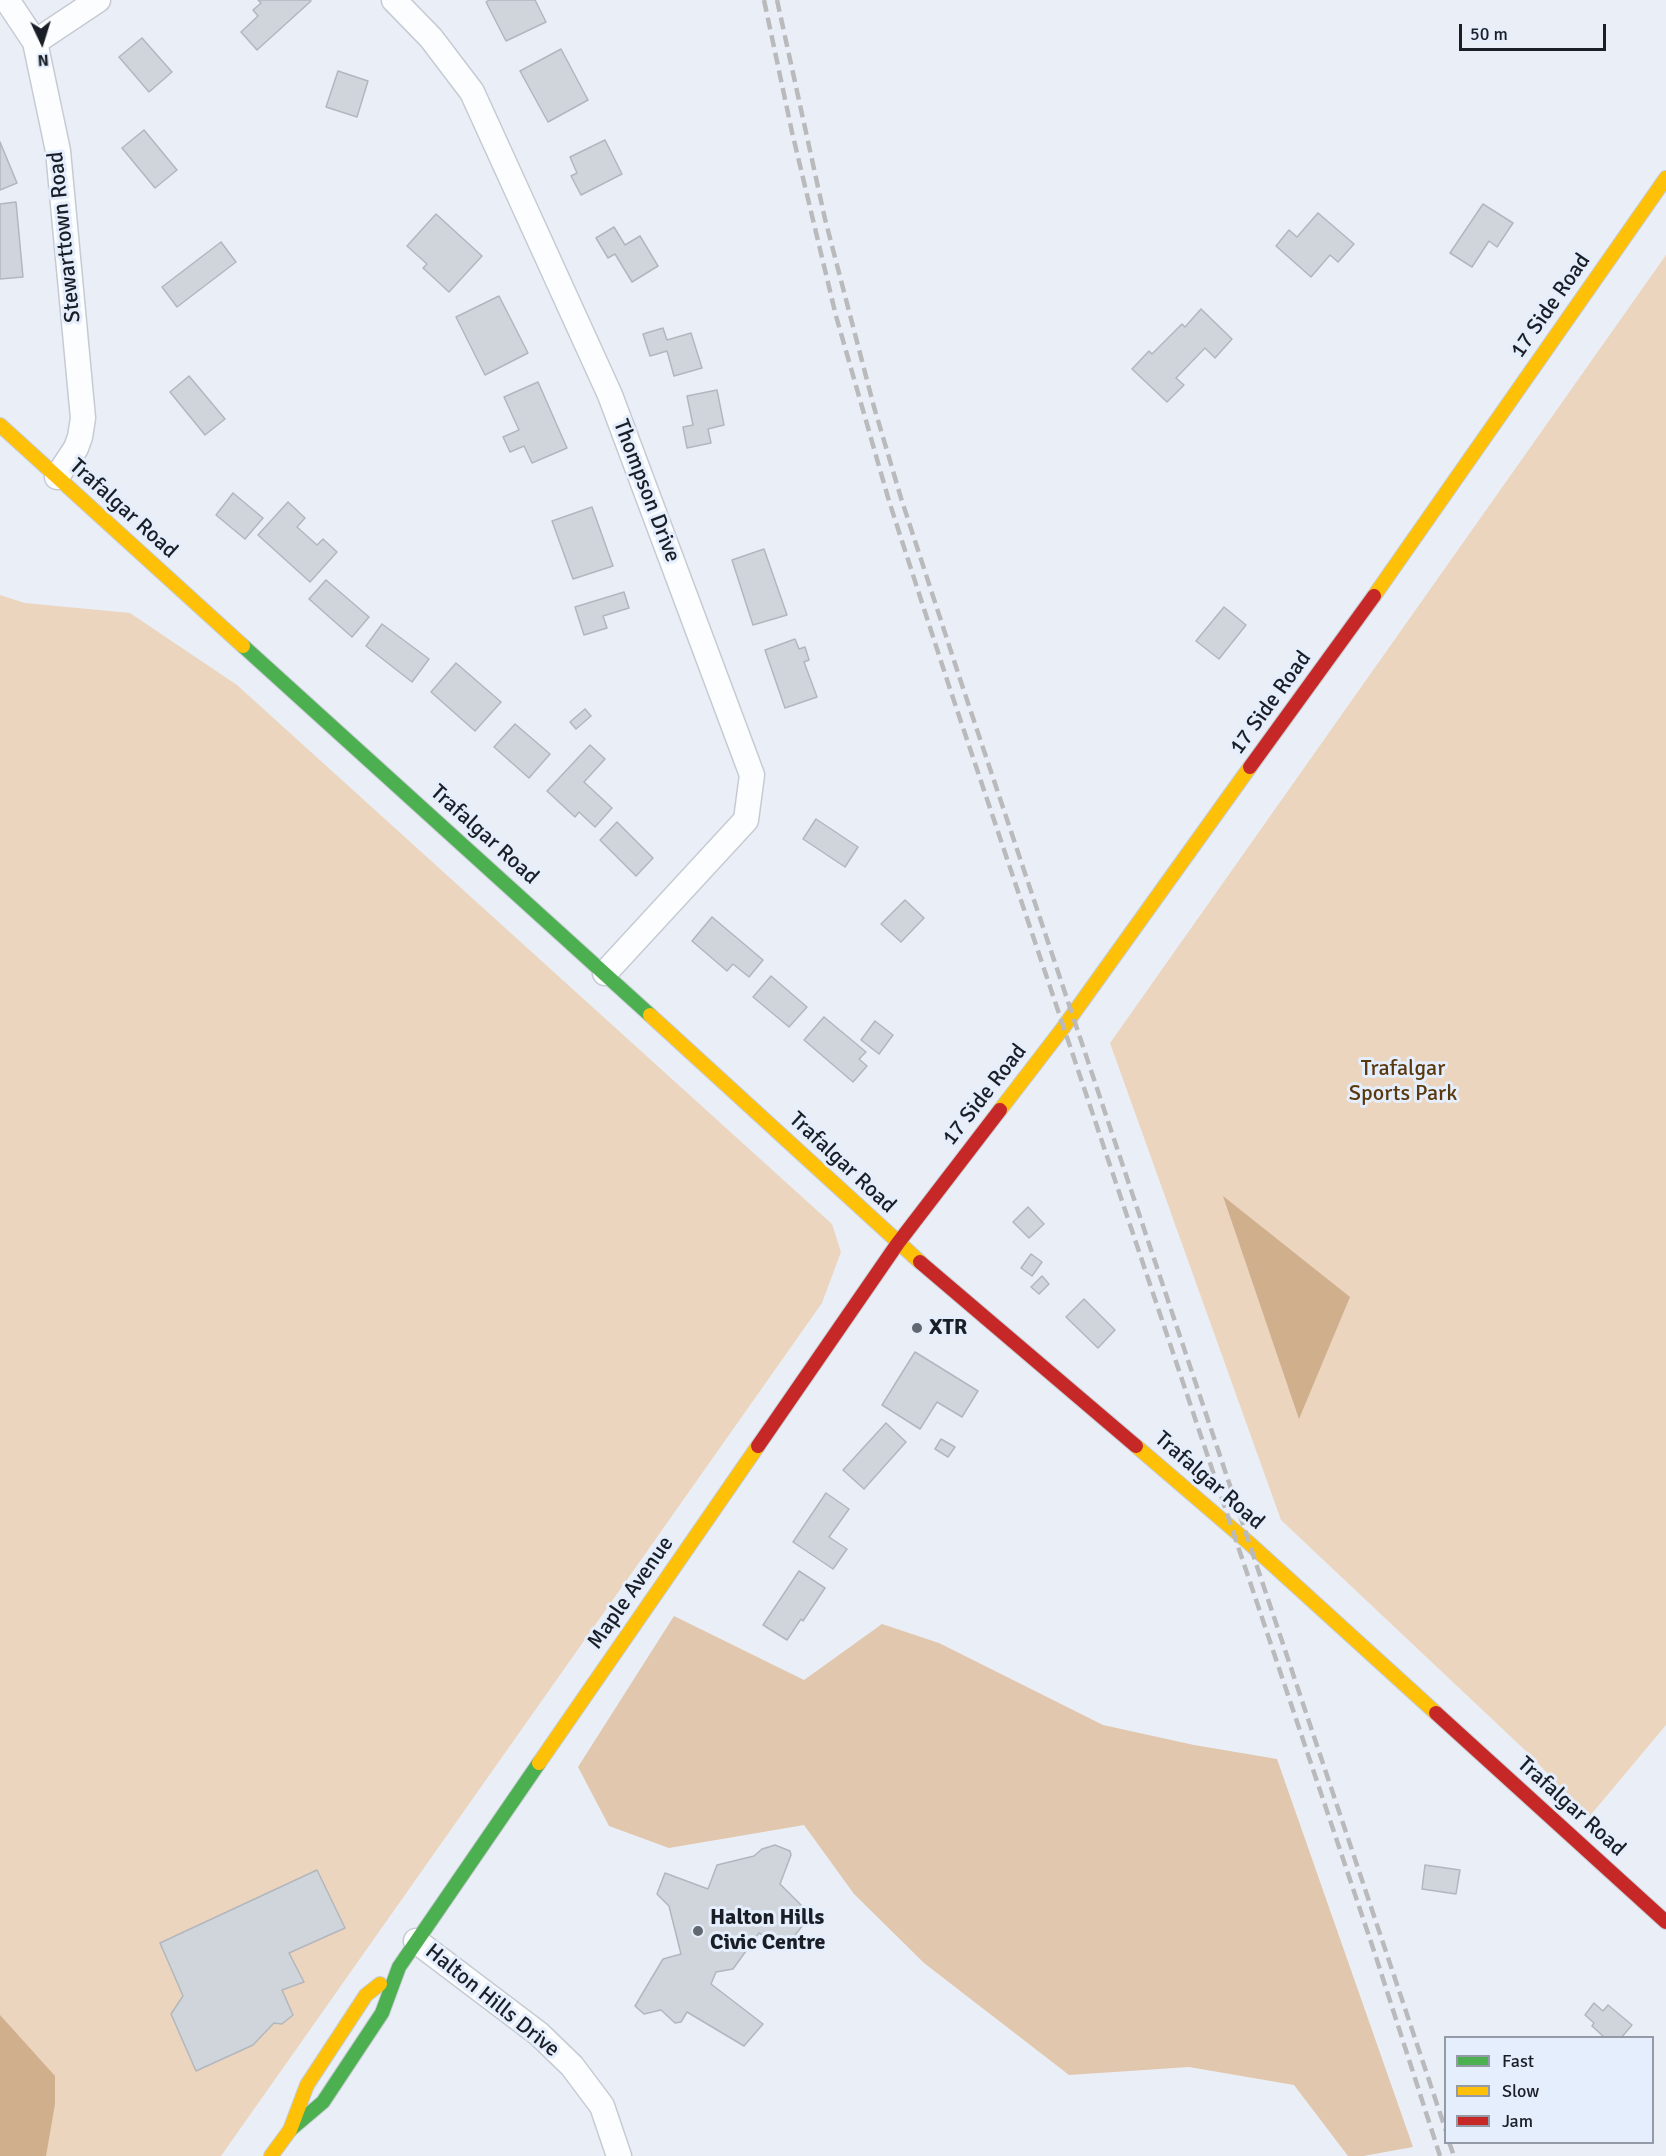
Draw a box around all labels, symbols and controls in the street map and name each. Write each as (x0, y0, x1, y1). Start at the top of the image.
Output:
north arrow (12, 12, 72, 72)
scale bar (1462, 12, 1609, 50)
text: 50 m (1470, 23, 1508, 45)
text: N (37, 50, 50, 70)
street label: Stewarttown Road (43, 150, 87, 324)
street label: 17 Side Road (1505, 249, 1597, 363)
street label: Thompson Drive (607, 416, 685, 566)
street label: Trafalgar Road (63, 454, 183, 564)
street label: 17 Side Road (1225, 646, 1317, 760)
street label: Trafalgar Road (424, 780, 544, 890)
street label: 17 Side Road (937, 1039, 1033, 1151)
park label: Trafalgar Sports Park (1349, 1056, 1457, 1108)
street label: Trafalgar Road (783, 1107, 901, 1219)
place label: XTR (929, 1315, 967, 1341)
marker: XTR (910, 1321, 924, 1335)
street label: Trafalgar Road (1149, 1426, 1269, 1536)
street label: Maple Avenue (582, 1532, 680, 1654)
street label: Trafalgar Road (1511, 1752, 1631, 1862)
place label: Halton Hills Civic Centre (710, 1905, 826, 1957)
marker: Halton Hills Civic Centre (691, 1924, 705, 1938)
street label: Halton Hills Drive (420, 1939, 564, 2063)
legend (1444, 2036, 1654, 2144)
text: Fast (1502, 2050, 1534, 2072)
text: Slow (1502, 2080, 1539, 2102)
text: Jam (1502, 2110, 1533, 2132)

